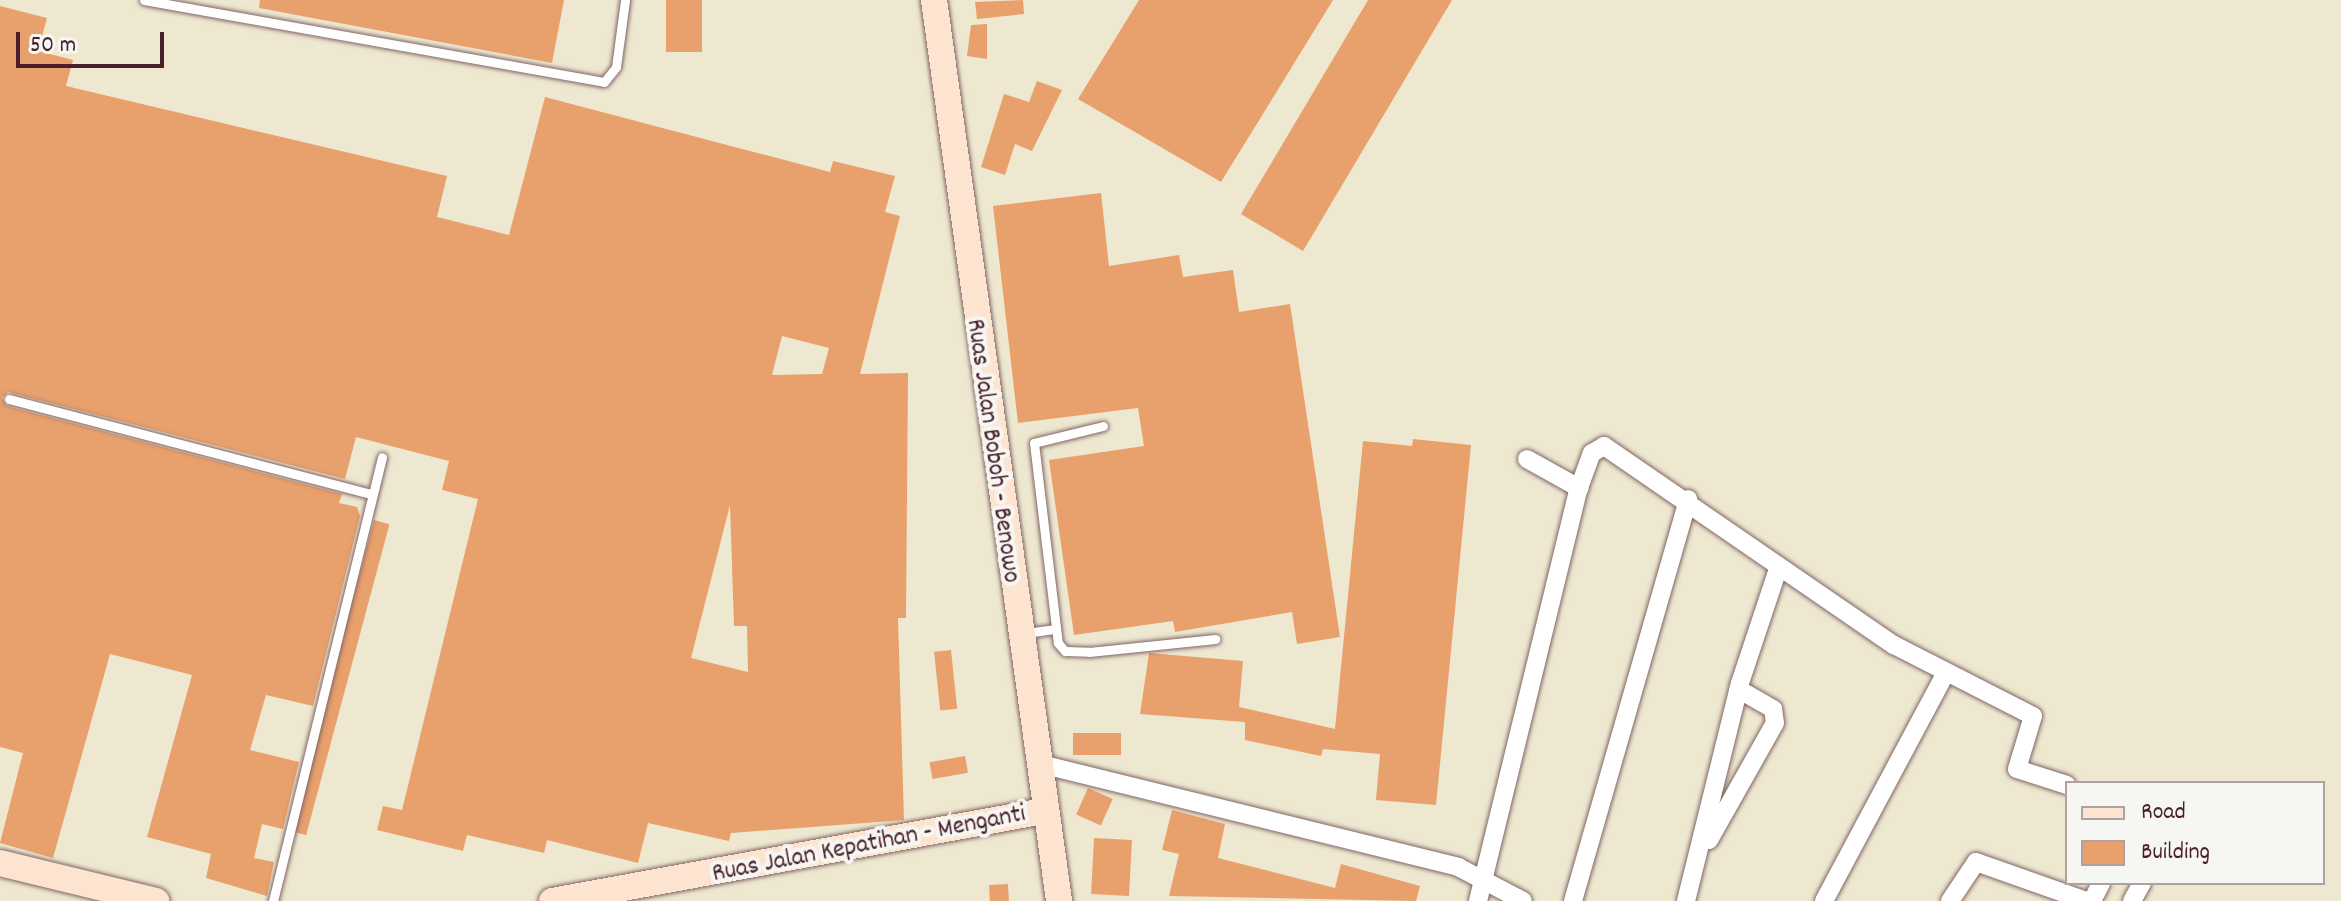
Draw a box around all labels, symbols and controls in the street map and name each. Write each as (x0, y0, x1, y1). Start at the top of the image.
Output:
scale bar (20, 16, 168, 66)
text: 50 m (30, 29, 76, 63)
street label: Ruas Jalan Boboh - Benowo (958, 317, 1026, 585)
legend (2065, 781, 2325, 885)
text: Road (2141, 796, 2186, 830)
street label: Ruas Jalan Kepatihan - Menganti (710, 799, 1028, 891)
text: Building (2141, 836, 2210, 870)

